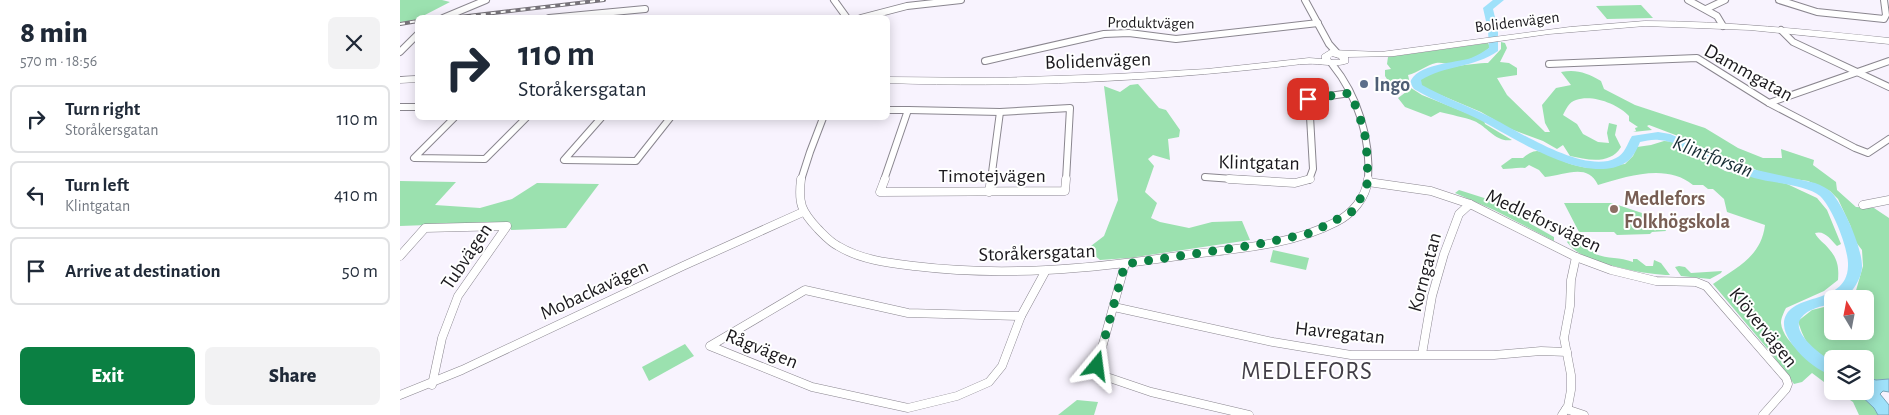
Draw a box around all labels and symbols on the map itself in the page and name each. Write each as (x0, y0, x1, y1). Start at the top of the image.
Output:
street label: Bolidenvägen (1474, 9, 1560, 35)
street label: Produktvägen (1107, 14, 1195, 32)
street label: Dammgatan (1701, 40, 1796, 105)
street label: Bolidenvägen (1045, 49, 1152, 73)
place label: Ingo (1374, 75, 1410, 95)
pin (1287, 78, 1329, 120)
marker: Ingo (1358, 78, 1370, 90)
water label: Klintforsån (1670, 132, 1756, 181)
street label: Klintgatan (1218, 152, 1300, 174)
street label: Timotejvägen (938, 166, 1046, 186)
street label: Medleforsvägen (1483, 185, 1604, 256)
place label: Medlefors Folkhögskola (1624, 189, 1731, 232)
marker: Medlefors Folkhögskola (1608, 203, 1620, 215)
street label: Tubvägen (438, 220, 496, 293)
street label: Korngatan (1405, 230, 1445, 314)
street label: Storåkersgatan (978, 241, 1096, 265)
street label: Mobackavägen (537, 256, 652, 324)
street label: Klövervägen (1725, 284, 1801, 371)
north arrow (1824, 290, 1874, 340)
street label: Havregatan (1294, 318, 1386, 348)
street label: Rågvägen (722, 325, 801, 372)
position arrow (1070, 339, 1122, 391)
district label: MEDLEFORS (1241, 359, 1373, 384)

